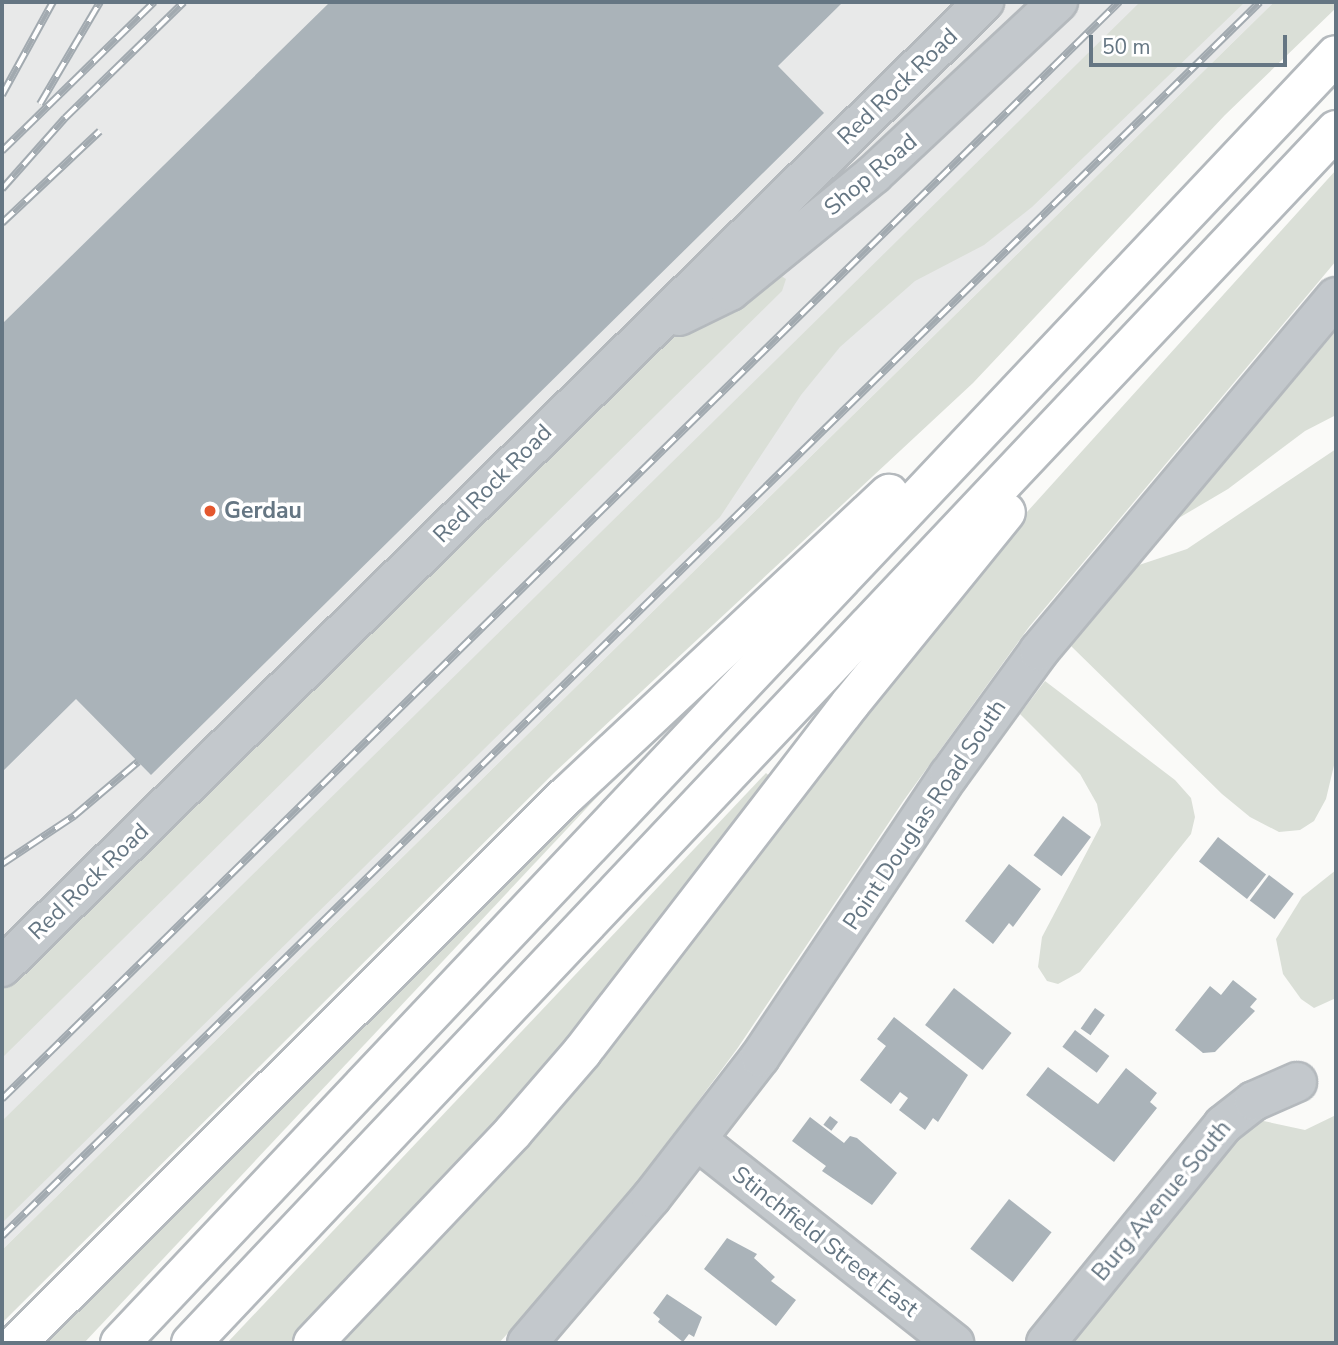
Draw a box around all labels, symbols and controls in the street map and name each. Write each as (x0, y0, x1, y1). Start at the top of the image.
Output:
scale bar (1093, 21, 1291, 65)
street label: Red Rock Road (832, 23, 964, 151)
text: 50 m (1102, 33, 1151, 61)
street label: Shop Road (819, 128, 923, 222)
street label: Red Rock Road (428, 419, 558, 549)
place label: Gerdau (224, 497, 302, 525)
marker: Gerdau (202, 503, 218, 519)
street label: Point Douglas Road South (838, 695, 1012, 935)
street label: Red Rock Road (23, 818, 155, 946)
street label: Burg Avenue South (1087, 1115, 1237, 1287)
street label: Stinchfield Street East (726, 1161, 924, 1323)

